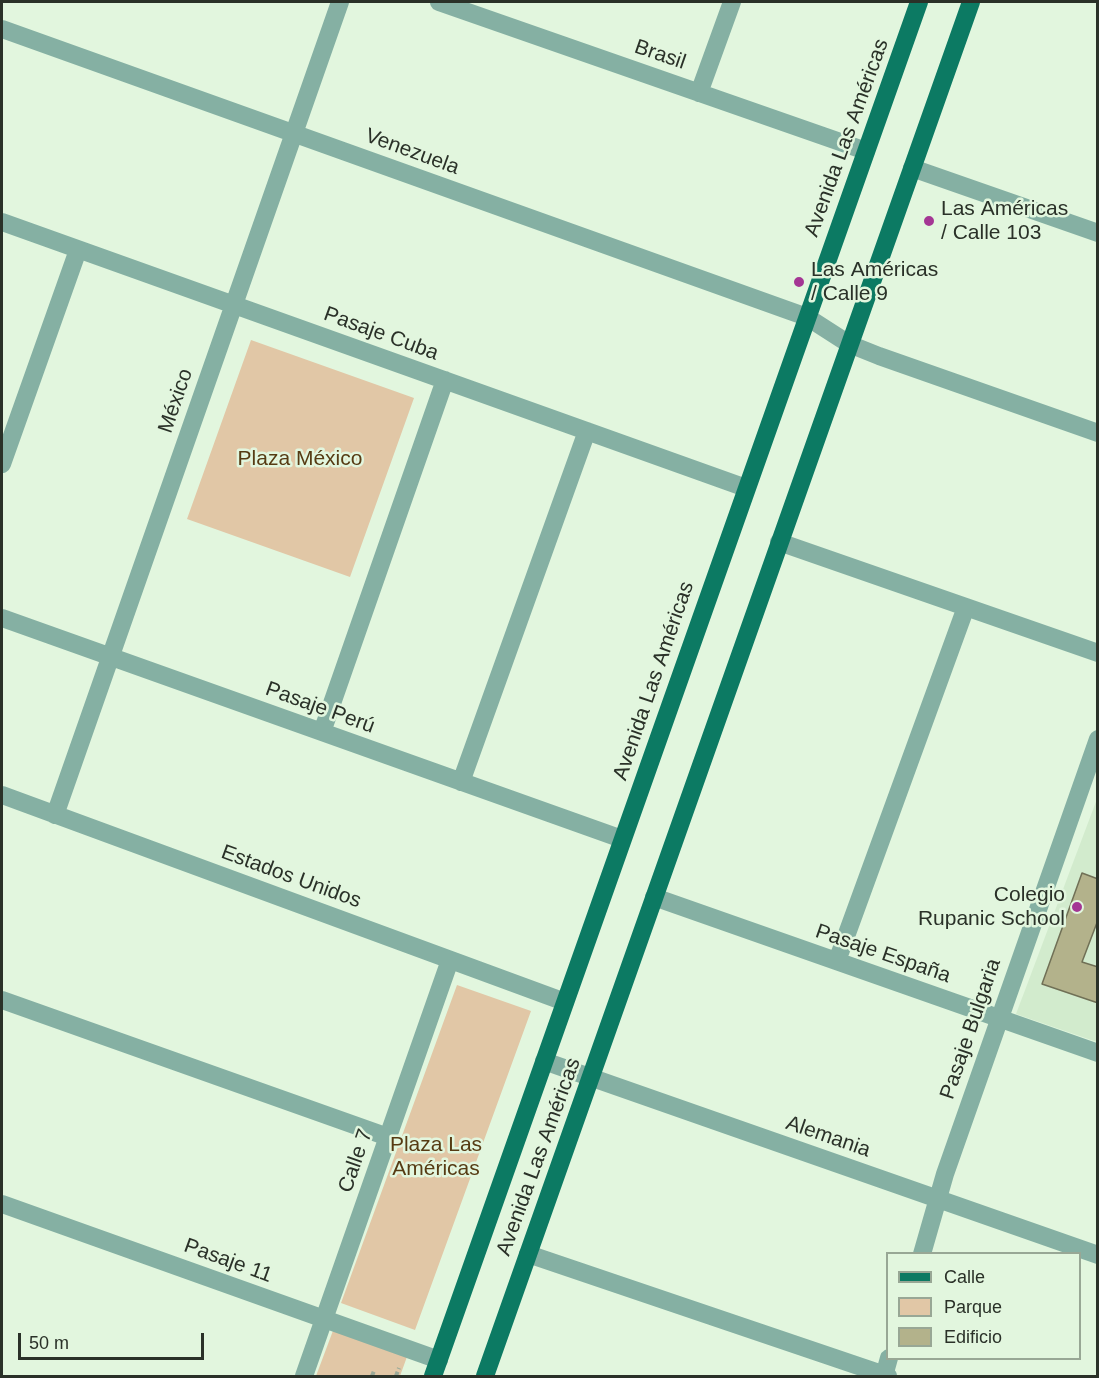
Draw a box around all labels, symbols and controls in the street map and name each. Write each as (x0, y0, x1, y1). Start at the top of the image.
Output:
street label: Brasil (631, 35, 689, 75)
street label: Avenida Las Américas (799, 36, 895, 240)
street label: Venezuela (362, 123, 462, 181)
place label: Las Américas / Calle 103 (941, 196, 1068, 246)
marker: Las Américas / Calle 103 (922, 214, 936, 228)
place label: Las Américas / Calle 9 (811, 257, 938, 307)
marker: Las Américas / Calle 9 (792, 275, 806, 289)
street label: Pasaje Cuba (320, 302, 442, 366)
street label: México (153, 365, 199, 437)
park label: Plaza México (238, 446, 362, 472)
street label: Avenida Las Américas (608, 578, 700, 784)
street label: Pasaje Perú (262, 677, 378, 739)
street label: Estados Unidos (218, 840, 364, 914)
place label: Colegio Rupanic School (918, 882, 1065, 932)
marker: Colegio Rupanic School (1070, 900, 1084, 914)
street label: Pasaje España (812, 919, 954, 989)
street label: Pasaje Bulgaria (935, 955, 1007, 1103)
street label: Avenida Las Américas (491, 1055, 587, 1259)
street label: Alemania (783, 1111, 873, 1163)
street label: Calle 7 (333, 1126, 379, 1196)
park label: Plaza Las Américas (390, 1132, 482, 1182)
street label: Pasaje 11 (181, 1233, 275, 1289)
legend (886, 1252, 1081, 1360)
text: Calle (944, 1267, 985, 1287)
text: Parque (944, 1297, 1002, 1317)
scale bar (21, 1321, 207, 1359)
text: Edificio (944, 1327, 1002, 1347)
text: 50 m (29, 1333, 69, 1353)

